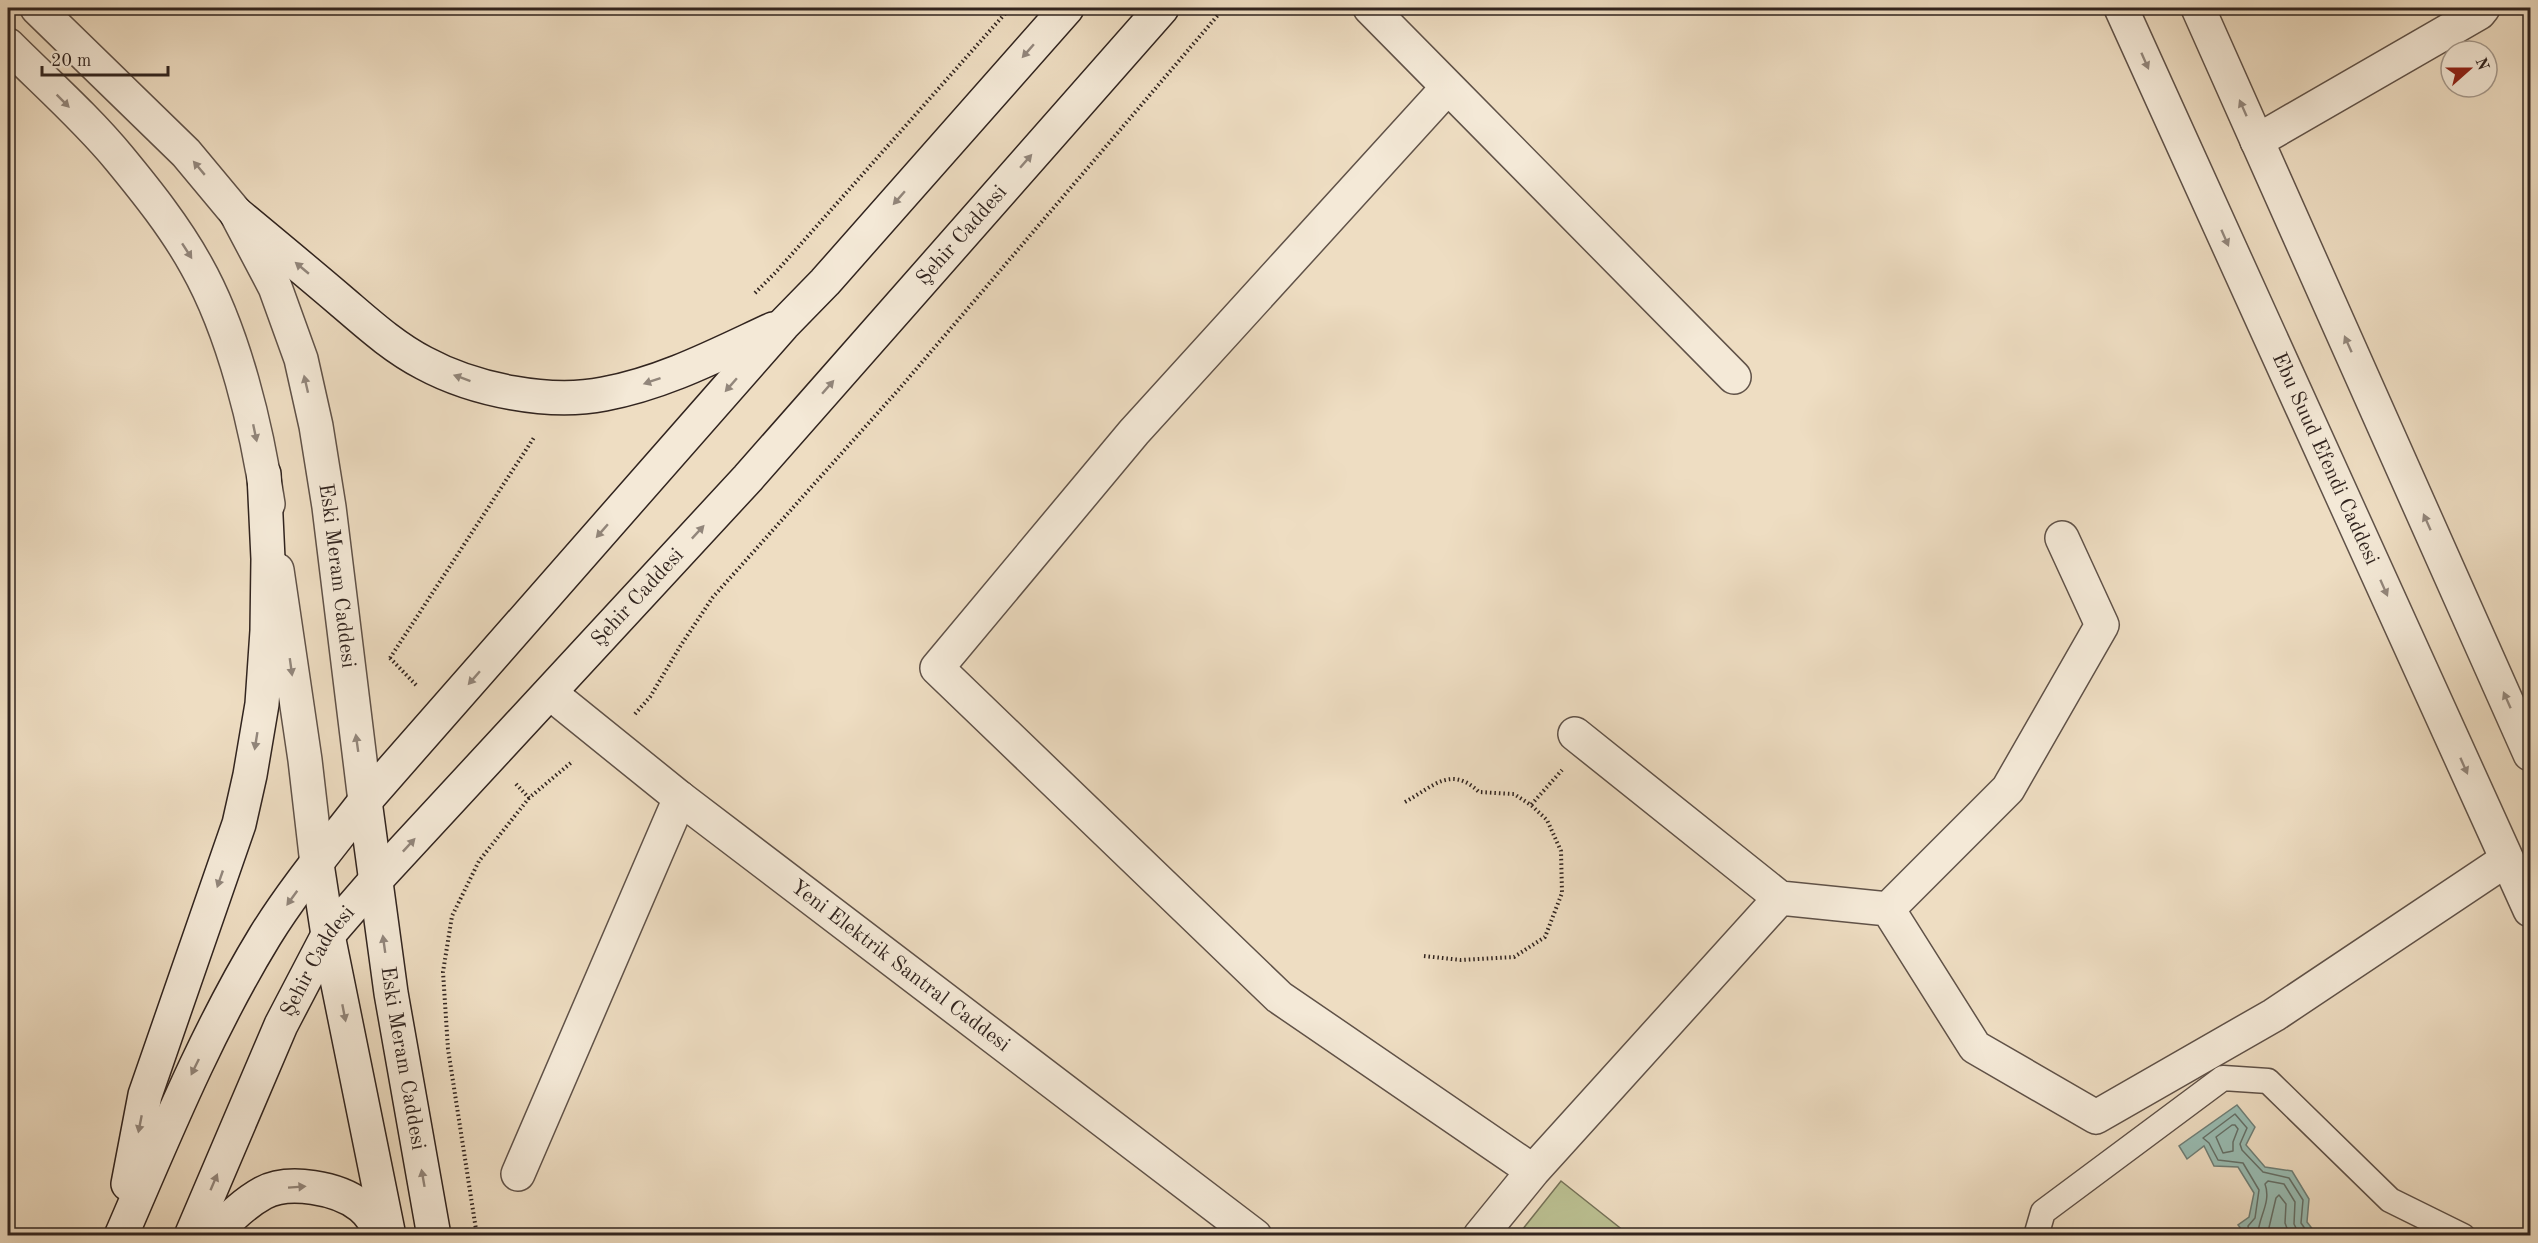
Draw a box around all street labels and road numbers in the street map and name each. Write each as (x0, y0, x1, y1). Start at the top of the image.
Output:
street label: Şehir Caddesi (912, 181, 1011, 289)
street label: Ebu Suud Efendi Caddesi (2268, 349, 2383, 568)
street label: Eski Meram Caddesi (315, 482, 359, 669)
street label: Şehir Caddesi (587, 544, 688, 650)
street label: Yeni Elektrik Santral Caddesi (787, 876, 1014, 1056)
street label: Şehir Caddesi (277, 902, 359, 1020)
street label: Eski Meram Caddesi (377, 965, 429, 1152)

